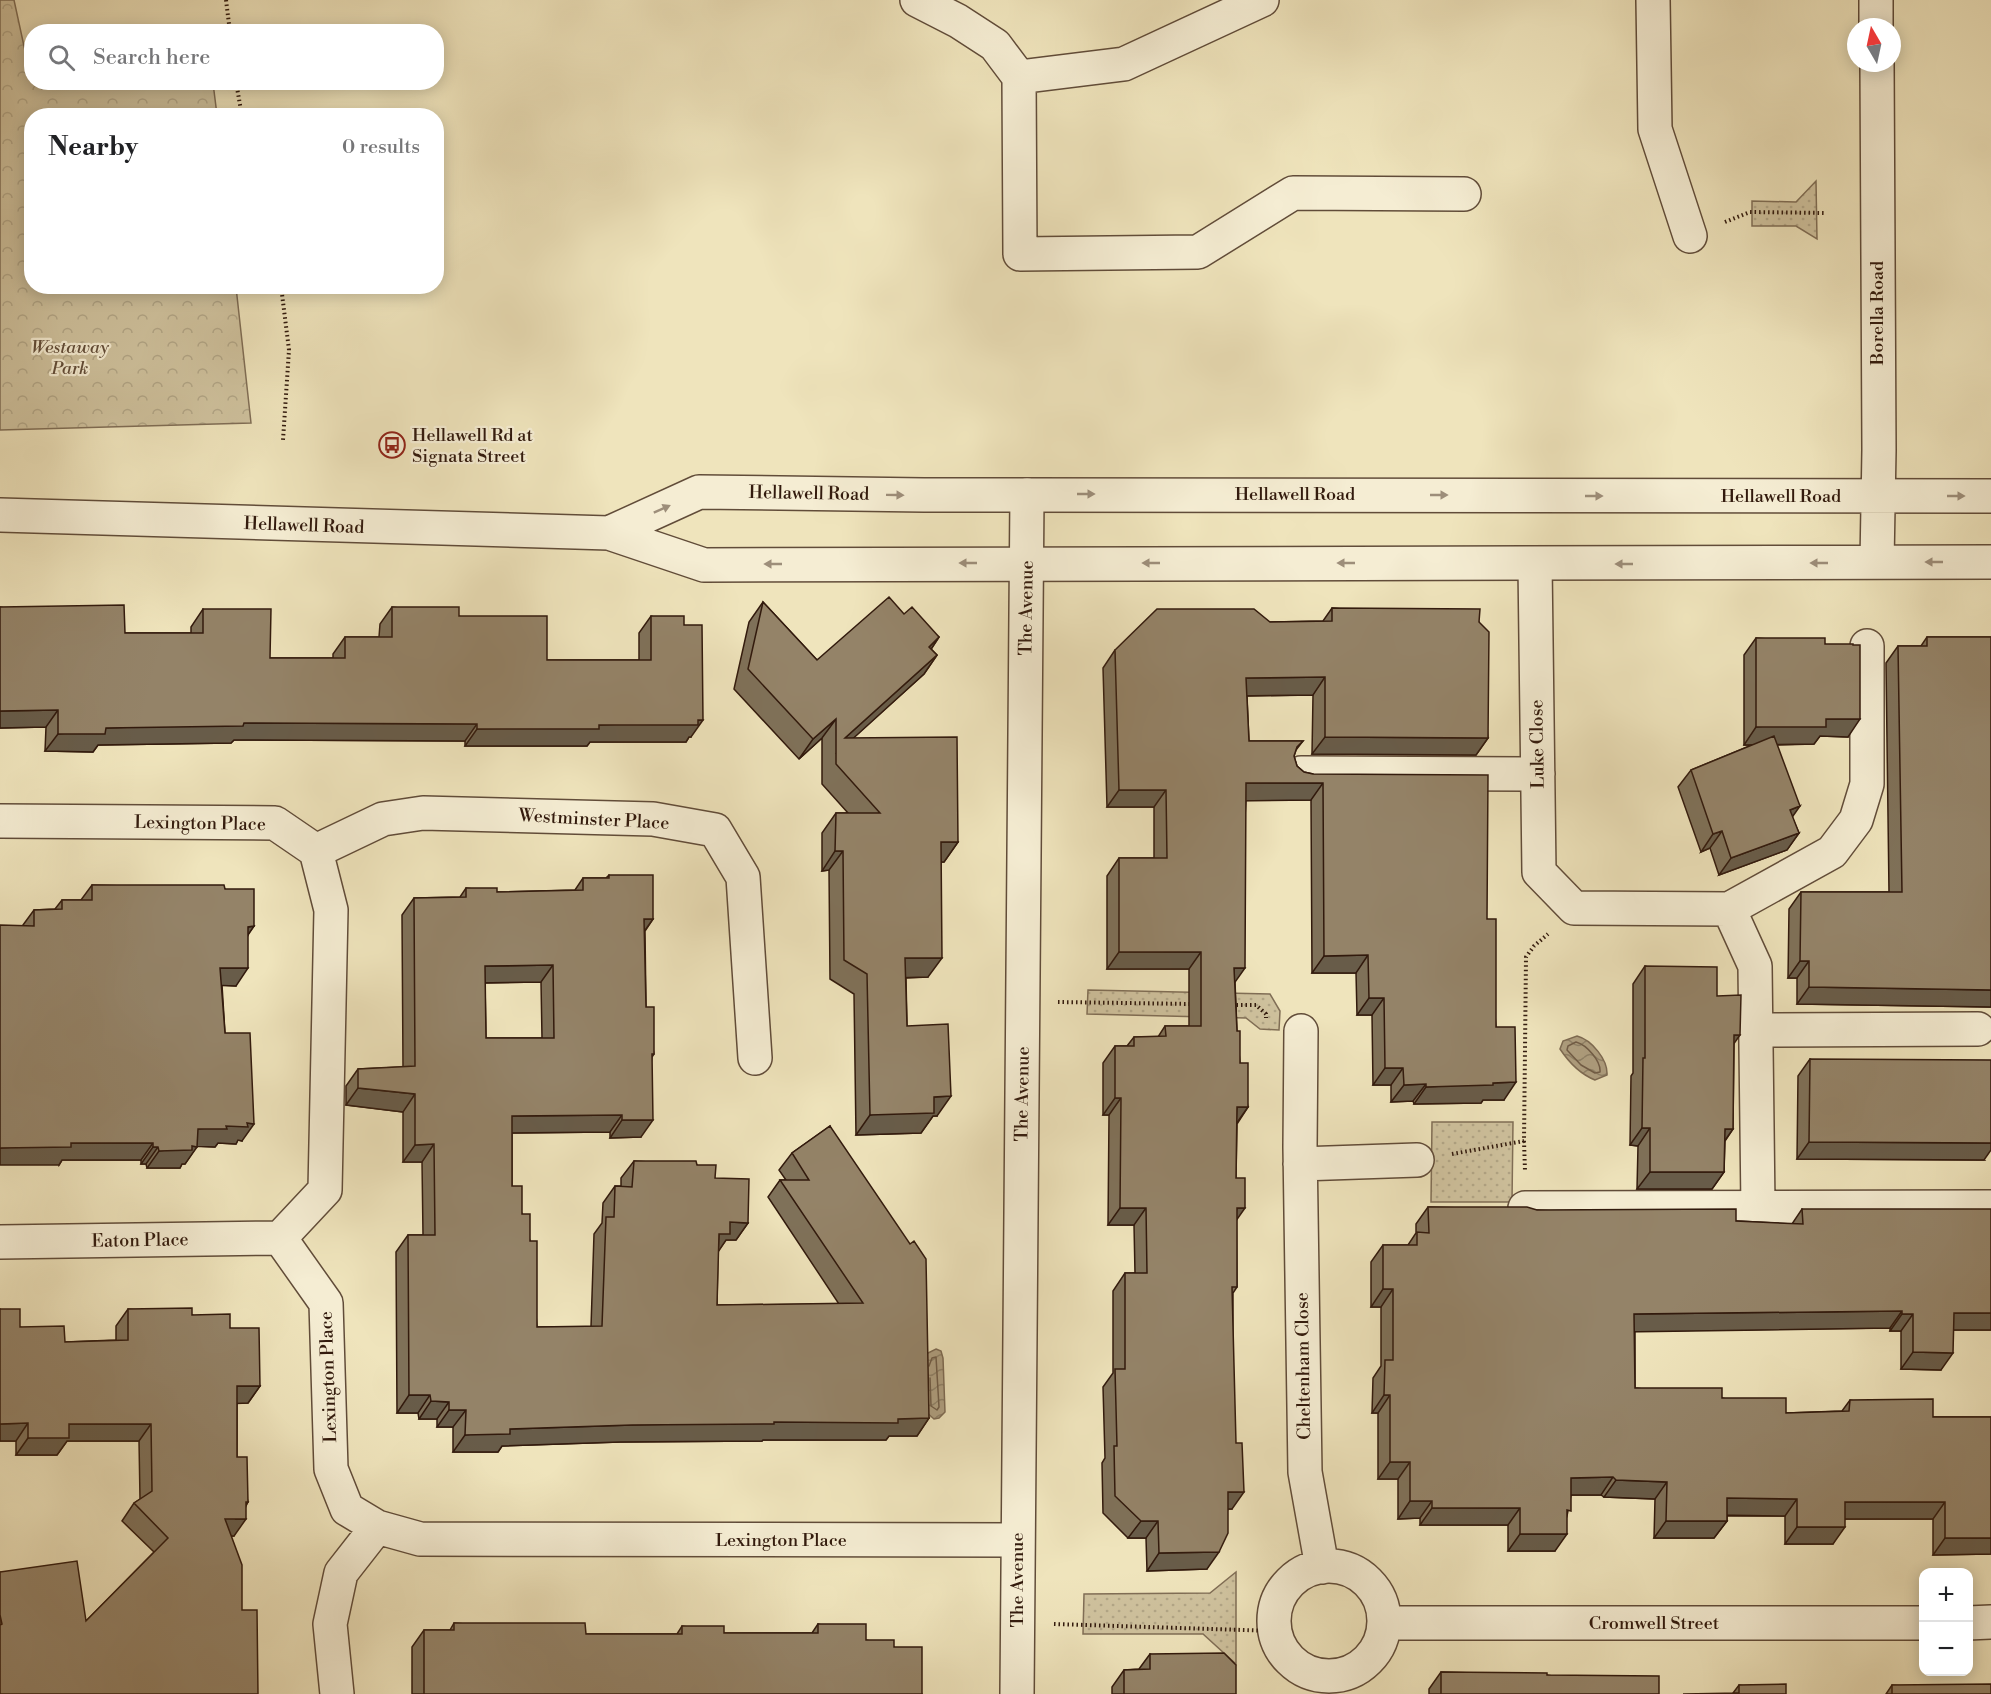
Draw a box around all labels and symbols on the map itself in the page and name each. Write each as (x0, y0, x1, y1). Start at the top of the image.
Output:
north arrow (1847, 18, 1901, 72)
street label: Borella Road (1866, 260, 1889, 366)
park label: Westaway Park (31, 336, 109, 380)
place label: Hellawell Rd at Signata Street (412, 424, 533, 468)
bus stop icon: Hellawell Rd at Signata Street (377, 430, 407, 460)
street label: Hellawell Road (748, 481, 870, 506)
street label: Hellawell Road (1235, 483, 1356, 506)
street label: Hellawell Road (1721, 485, 1842, 508)
one-way arrow (1076, 489, 1095, 499)
one-way arrow (886, 490, 905, 500)
one-way arrow (1430, 490, 1449, 500)
one-way arrow (1585, 491, 1604, 501)
one-way arrow (1946, 491, 1965, 501)
one-way arrow (653, 504, 670, 513)
street label: Hellawell Road (243, 512, 365, 539)
one-way arrow (1925, 557, 1944, 567)
one-way arrow (959, 558, 978, 568)
one-way arrow (1141, 558, 1160, 568)
one-way arrow (1336, 558, 1355, 568)
one-way arrow (1809, 558, 1828, 568)
one-way arrow (764, 559, 783, 569)
one-way arrow (1614, 559, 1633, 569)
street label: The Avenue (1014, 560, 1039, 656)
street label: Luke Close (1525, 699, 1550, 789)
street label: Westminster Place (517, 804, 670, 835)
street label: Lexington Place (134, 811, 266, 836)
street label: The Avenue (1010, 1046, 1035, 1142)
street label: Eaton Place (91, 1228, 189, 1253)
street label: Cheltenham Close (1291, 1292, 1316, 1440)
street label: Lexington Place (315, 1311, 342, 1443)
street label: Lexington Place (715, 1529, 847, 1552)
street label: The Avenue (1006, 1532, 1029, 1628)
street label: Cromwell Street (1589, 1612, 1720, 1635)

